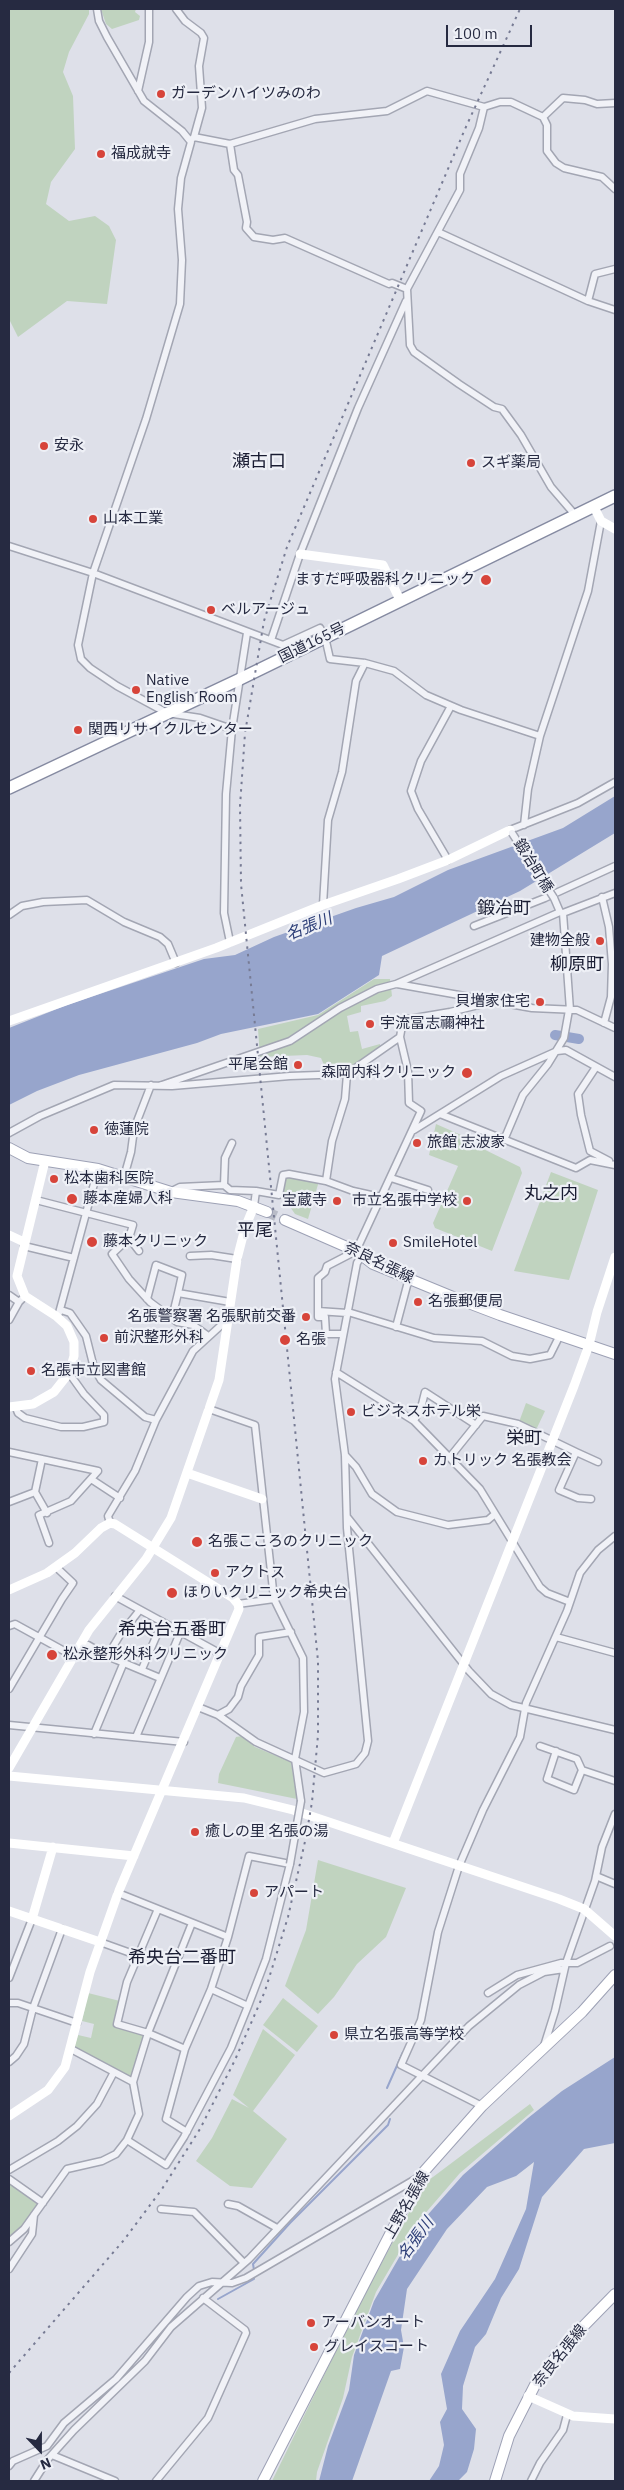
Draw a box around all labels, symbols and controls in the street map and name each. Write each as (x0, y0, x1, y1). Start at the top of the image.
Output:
scale bar (449, 15, 535, 47)
text: 100 m (454, 24, 498, 43)
place label: ガーデンハイツみのわ (171, 85, 321, 103)
marker: ガーデンハイツみのわ (155, 88, 167, 100)
place label: 福成就寺 (111, 145, 171, 163)
marker: 福成就寺 (95, 148, 107, 160)
place label: 安永 (54, 437, 84, 455)
marker: 安永 (38, 440, 50, 452)
district label: 瀬古口 (232, 451, 286, 473)
place label: スギ薬局 (481, 454, 541, 472)
marker: スギ薬局 (465, 457, 477, 469)
place label: 山本工業 (103, 510, 163, 528)
marker: 山本工業 (87, 513, 99, 525)
place label: ますだ呼吸器科クリニック (295, 571, 475, 589)
marker: ますだ呼吸器科クリニック (479, 573, 493, 587)
place label: ベルアージュ (221, 601, 310, 619)
marker: ベルアージュ (205, 604, 217, 616)
street label: 国道165号 (276, 619, 348, 667)
place label: Native English Room (146, 672, 238, 707)
marker: Native English Room (130, 684, 142, 696)
place label: 関西リサイクルセンター (88, 721, 253, 739)
marker: 関西リサイクルセンター (72, 724, 84, 736)
street label: 鍛冶町橋 (509, 836, 557, 896)
district label: 鍛冶町 (477, 898, 531, 920)
water label: 名張川 (283, 909, 335, 945)
place label: 建物全般 (530, 932, 590, 950)
marker: 建物全般 (594, 935, 606, 947)
district label: 柳原町 (550, 954, 604, 976)
place label: 貝増家住宅 (455, 993, 530, 1011)
marker: 貝増家住宅 (534, 996, 546, 1008)
place label: 宇流冨志禰神社 (380, 1015, 485, 1033)
marker: 宇流冨志禰神社 (364, 1018, 376, 1030)
place label: 平尾会館 (228, 1056, 288, 1074)
marker: 平尾会館 (292, 1059, 304, 1071)
place label: 森岡内科クリニック (321, 1064, 456, 1082)
marker: 森岡内科クリニック (460, 1066, 474, 1080)
place label: 徳蓮院 (104, 1121, 149, 1139)
marker: 徳蓮院 (88, 1124, 100, 1136)
place label: 旅館 志波家 (427, 1134, 506, 1152)
marker: 旅館 志波家 (411, 1137, 423, 1149)
place label: 松本歯科医院 (64, 1170, 154, 1188)
marker: 松本歯科医院 (48, 1173, 60, 1185)
district label: 丸之内 (524, 1183, 578, 1205)
place label: 藤本産婦人科 (83, 1190, 173, 1208)
marker: 藤本産婦人科 (65, 1192, 79, 1206)
place label: 宝蔵寺 (282, 1192, 327, 1210)
place label: 市立名張中学校 (352, 1192, 457, 1210)
marker: 宝蔵寺 (331, 1195, 343, 1207)
marker: 市立名張中学校 (461, 1195, 473, 1207)
district label: 平尾 (237, 1220, 273, 1242)
place label: 藤本クリニック (103, 1233, 208, 1251)
place label: SmileHotel (403, 1234, 477, 1252)
marker: 藤本クリニック (85, 1235, 99, 1249)
marker: SmileHotel (387, 1237, 399, 1249)
street label: 奈良名張線 (341, 1238, 417, 1288)
place label: 名張郵便局 (428, 1293, 503, 1311)
marker: 名張郵便局 (412, 1296, 424, 1308)
place label: 名張警察署 名張駅前交番 (127, 1308, 296, 1326)
marker: 名張警察署 名張駅前交番 (300, 1311, 312, 1323)
place label: 前沢整形外科 (114, 1329, 204, 1347)
place label: 名張 (296, 1331, 326, 1349)
marker: 前沢整形外科 (98, 1332, 110, 1344)
marker: 名張 (278, 1333, 292, 1347)
place label: 名張市立図書館 (41, 1362, 146, 1380)
marker: 名張市立図書館 (25, 1365, 37, 1377)
place label: ビジネスホテル栄 (361, 1403, 481, 1421)
marker: ビジネスホテル栄 (345, 1406, 357, 1418)
district label: 栄町 (506, 1428, 542, 1450)
place label: カトリック 名張教会 (433, 1452, 572, 1470)
marker: カトリック 名張教会 (417, 1455, 429, 1467)
place label: 名張こころのクリニック (208, 1533, 373, 1551)
marker: 名張こころのクリニック (190, 1535, 204, 1549)
place label: アクトス (225, 1564, 285, 1582)
marker: アクトス (209, 1567, 221, 1579)
place label: ほりいクリニック希央台 (183, 1584, 348, 1602)
marker: ほりいクリニック希央台 (165, 1586, 179, 1600)
district label: 希央台五番町 (118, 1619, 226, 1641)
place label: 松永整形外科クリニック (63, 1646, 228, 1664)
marker: 松永整形外科クリニック (45, 1648, 59, 1662)
place label: 癒しの里 名張の湯 (205, 1823, 329, 1841)
marker: 癒しの里 名張の湯 (189, 1826, 201, 1838)
place label: アパート (264, 1884, 324, 1902)
marker: アパート (248, 1887, 260, 1899)
district label: 希央台二番町 (128, 1947, 236, 1969)
place label: 県立名張高等学校 (344, 2026, 464, 2044)
marker: 県立名張高等学校 (328, 2029, 340, 2041)
street label: 上野名張線 (380, 2168, 434, 2242)
water label: 名張川 (394, 2214, 438, 2264)
place label: アーバンオート (321, 2314, 425, 2332)
marker: アーバンオート (305, 2317, 317, 2329)
street label: 奈良名張線 (529, 2321, 591, 2391)
place label: グレイスコート (324, 2338, 429, 2356)
marker: グレイスコート (308, 2341, 320, 2353)
north arrow (15, 2425, 65, 2475)
text: N (38, 2454, 54, 2474)

